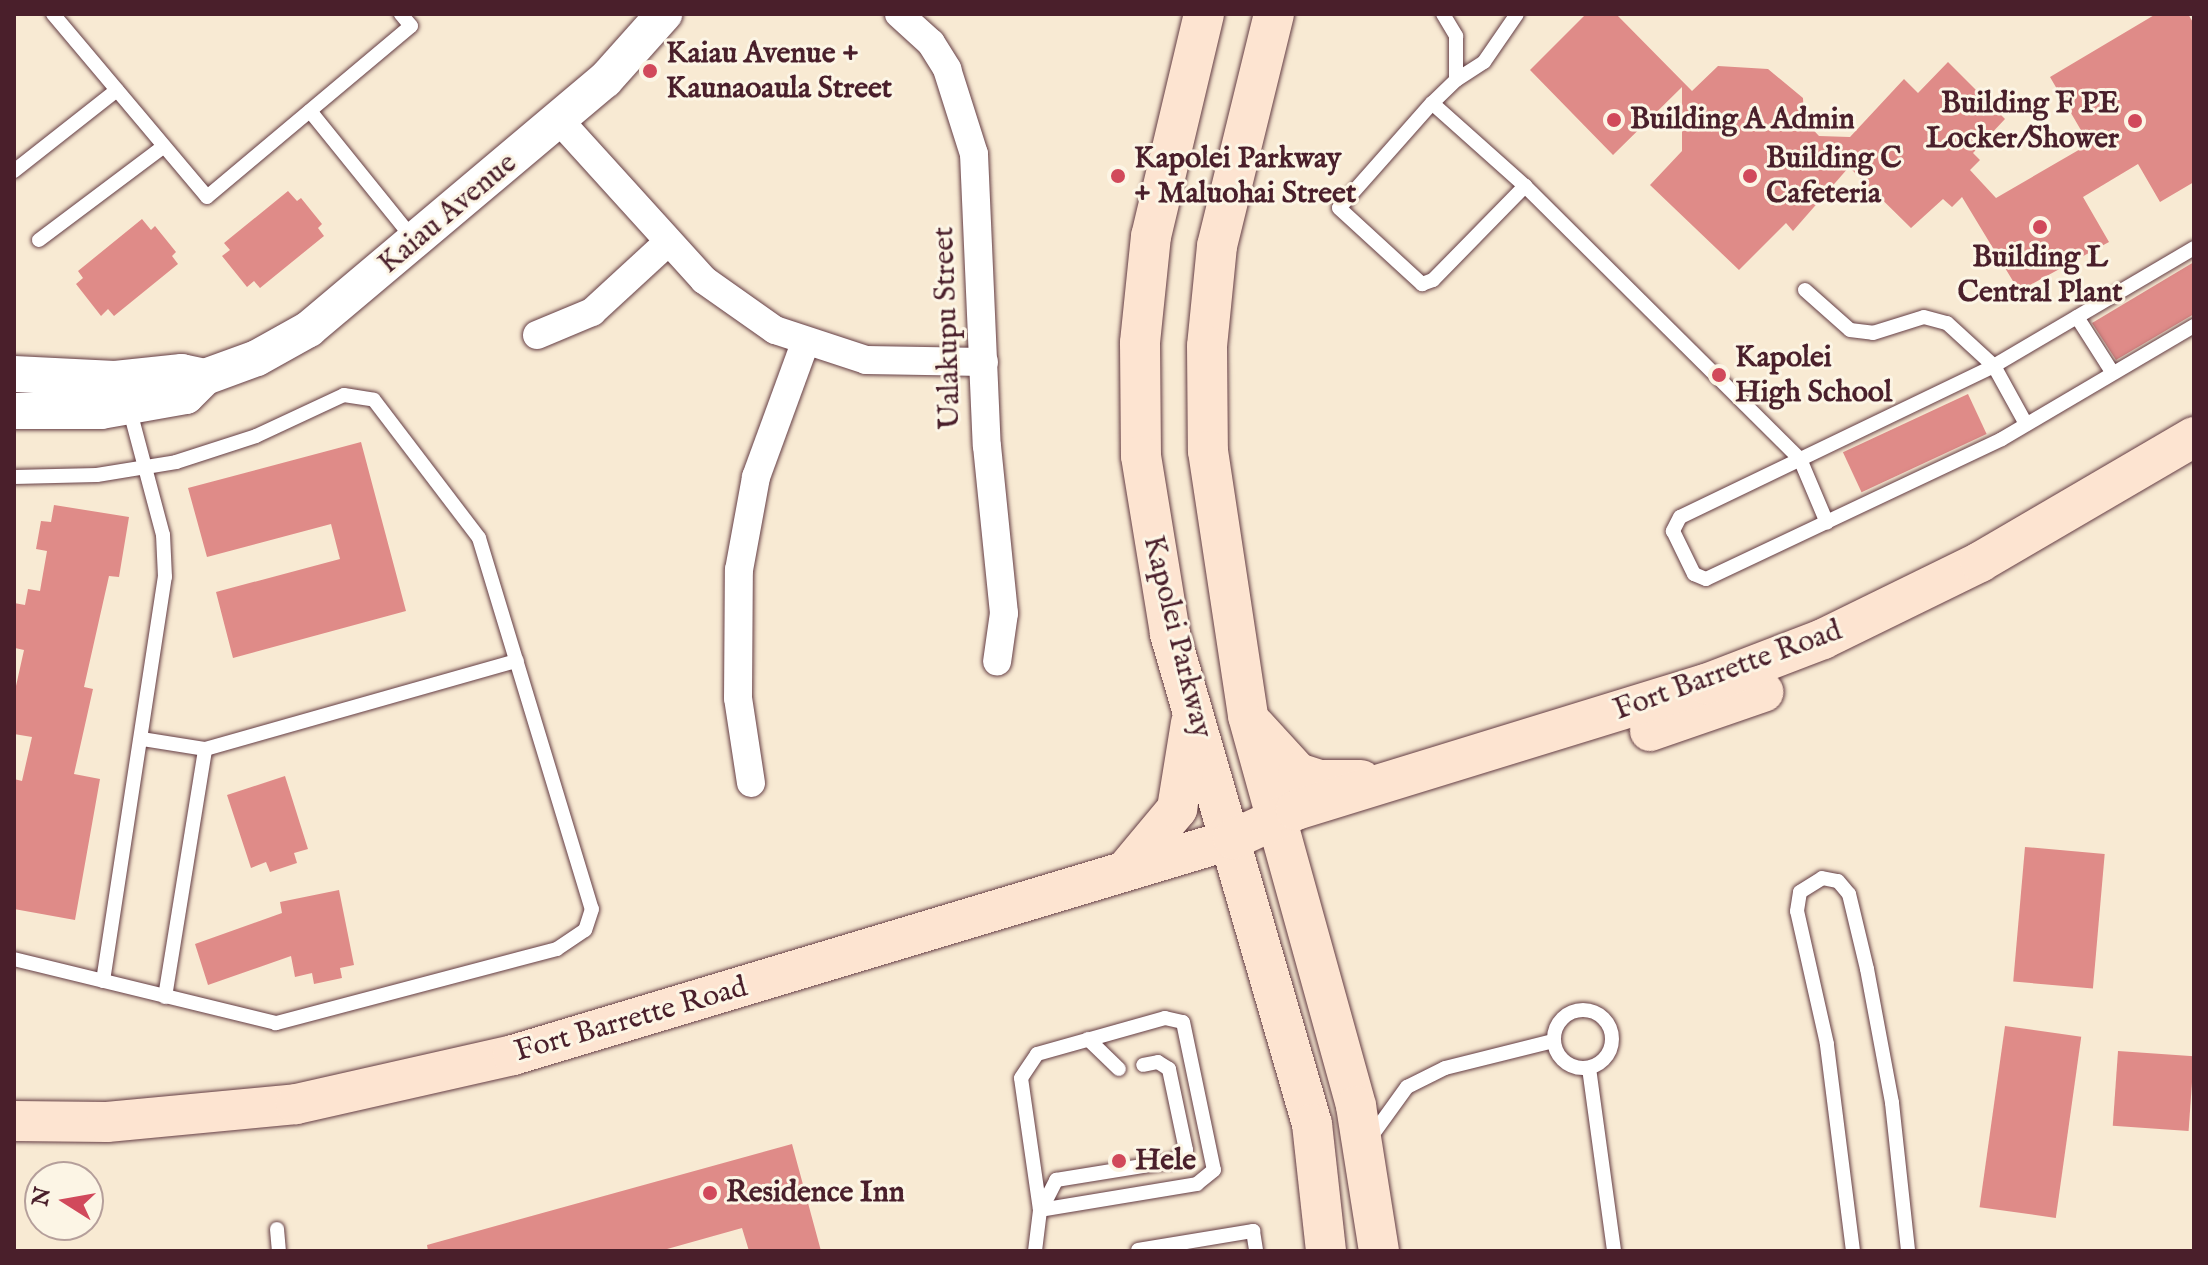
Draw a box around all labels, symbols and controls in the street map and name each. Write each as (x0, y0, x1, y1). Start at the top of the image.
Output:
place label: Kaiau Avenue + Kaunaoaula Street (666, 36, 892, 106)
marker: Kaiau Avenue + Kaunaoaula Street (641, 62, 659, 80)
place label: Building F PE Locker/Shower (1926, 86, 2119, 156)
place label: Building A Admin (1630, 102, 1855, 138)
marker: Building A Admin (1605, 111, 1623, 129)
marker: Building F PE Locker/Shower (2126, 112, 2144, 130)
place label: Kapolei Parkway + Maluohai Street (1134, 141, 1356, 212)
place label: Building C Cafeteria (1766, 141, 1902, 212)
street label: Kaiau Avenue (372, 146, 524, 282)
marker: Kapolei Parkway + Maluohai Street (1109, 167, 1127, 185)
marker: Building C Cafeteria (1741, 167, 1759, 185)
marker: Building L Central Plant (2031, 218, 2049, 236)
street label: Ualakupu Street (926, 226, 970, 430)
place label: Building L Central Plant (1958, 240, 2122, 310)
place label: Kapolei High School (1735, 340, 1892, 410)
marker: Kapolei High School (1710, 366, 1728, 384)
street label: Kapolei Parkway (1134, 532, 1220, 742)
street label: Fort Barrette Road (1609, 613, 1847, 729)
street label: Fort Barrette Road (511, 970, 751, 1070)
place label: Hele (1135, 1143, 1196, 1179)
marker: Hele (1110, 1152, 1128, 1170)
north arrow (24, 1161, 104, 1241)
place label: Residence Inn (726, 1175, 905, 1211)
marker: Residence Inn (701, 1184, 719, 1202)
text: N (27, 1185, 58, 1209)

